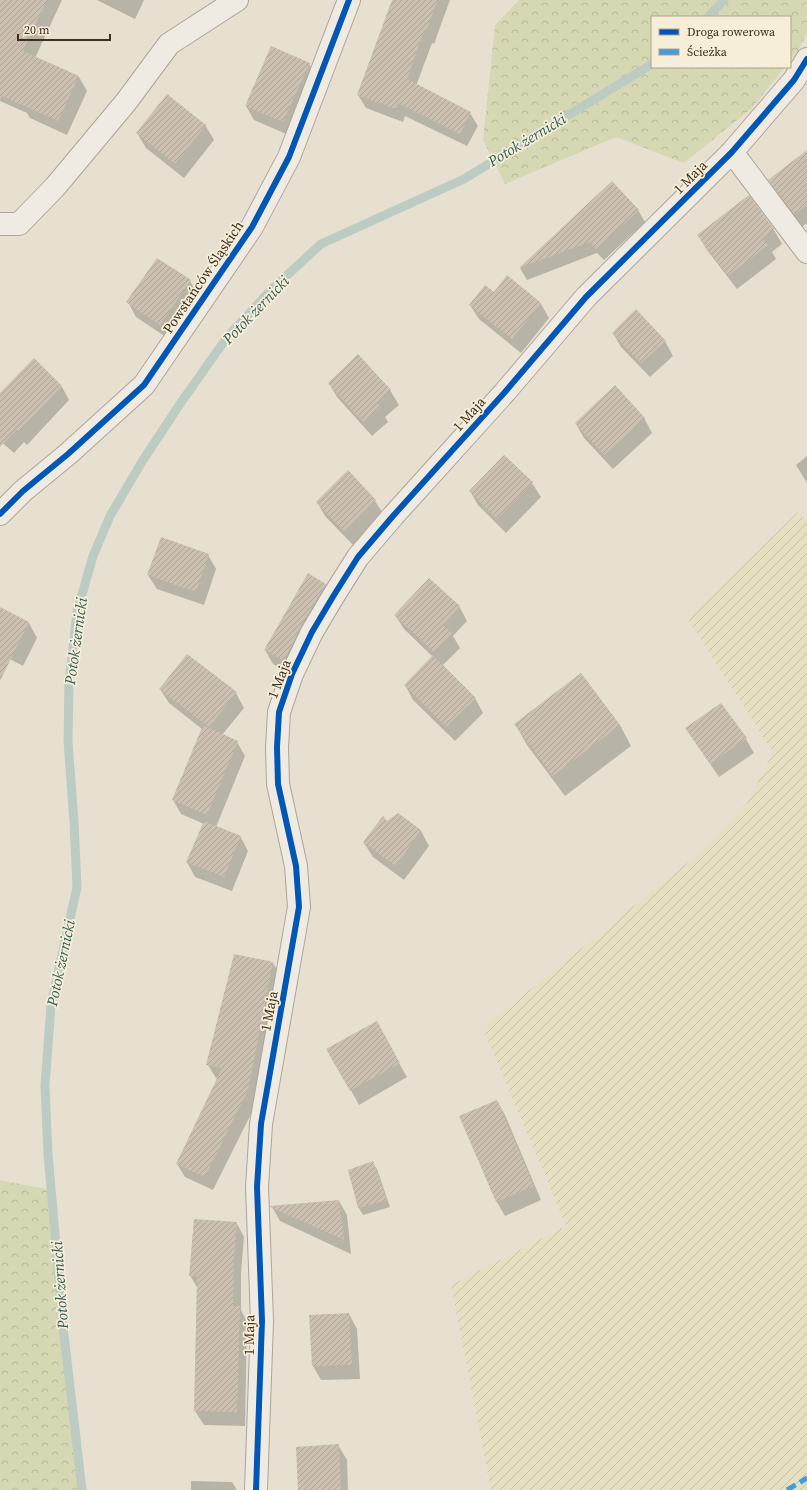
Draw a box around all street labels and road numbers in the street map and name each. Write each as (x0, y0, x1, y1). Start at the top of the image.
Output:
street label: 1 Maja (669, 155, 712, 198)
street label: Powstańców Śląskich (158, 217, 248, 337)
street label: 1 Maja (448, 392, 491, 436)
street label: 1 Maja (262, 656, 296, 702)
street label: 1 Maja (255, 988, 283, 1033)
street label: 1 Maja (239, 1314, 259, 1356)

